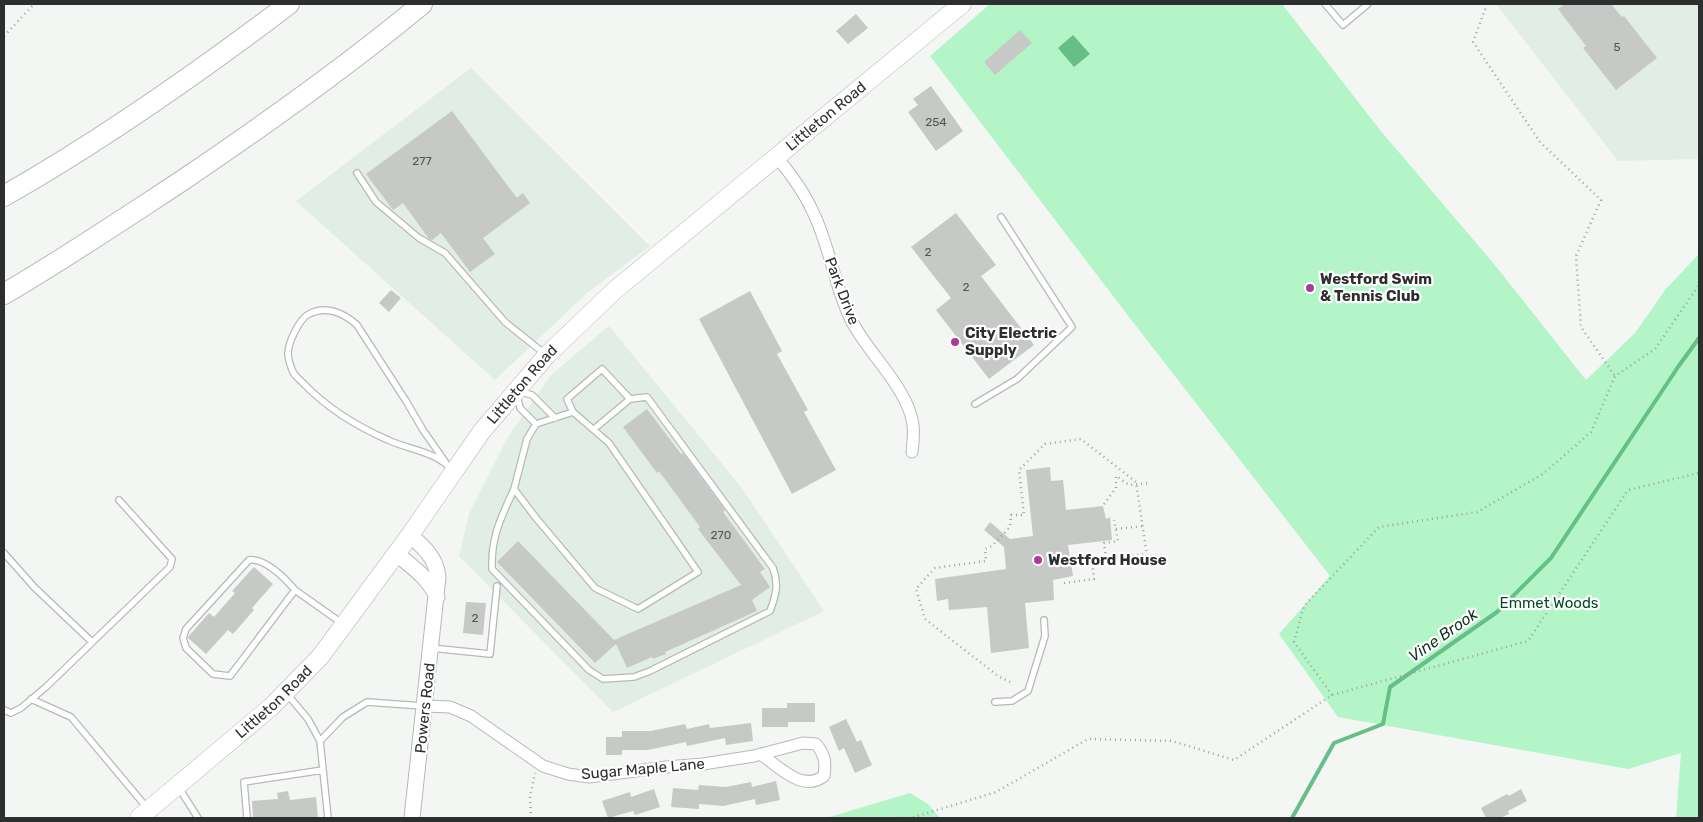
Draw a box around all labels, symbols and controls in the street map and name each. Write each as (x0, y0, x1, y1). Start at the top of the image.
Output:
house number: 5 (1613, 40, 1621, 54)
street label: Littleton Road (782, 78, 870, 154)
house number: 254 (925, 115, 947, 129)
house number: 277 (412, 154, 432, 168)
house number: 2 (924, 245, 932, 259)
street label: Park Drive (821, 255, 863, 327)
place label: Westford Swim & Tennis Club (1320, 270, 1432, 305)
house number: 2 (962, 280, 970, 294)
marker: Westford Swim & Tennis Club (1304, 282, 1316, 294)
place label: City Electric Supply (965, 324, 1057, 359)
marker: City Electric Supply (949, 336, 961, 348)
street label: Littleton Road (483, 341, 561, 428)
house number: 270 (711, 528, 731, 542)
place label: Westford House (1048, 551, 1167, 569)
marker: Westford House (1032, 554, 1044, 566)
park label: Emmet Woods (1500, 594, 1599, 612)
water label: Vine Brook (1405, 604, 1482, 666)
house number: 2 (471, 611, 479, 625)
street label: Littleton Road (232, 661, 316, 742)
street label: Powers Road (411, 662, 439, 754)
street label: Sugar Maple Lane (581, 755, 705, 783)

